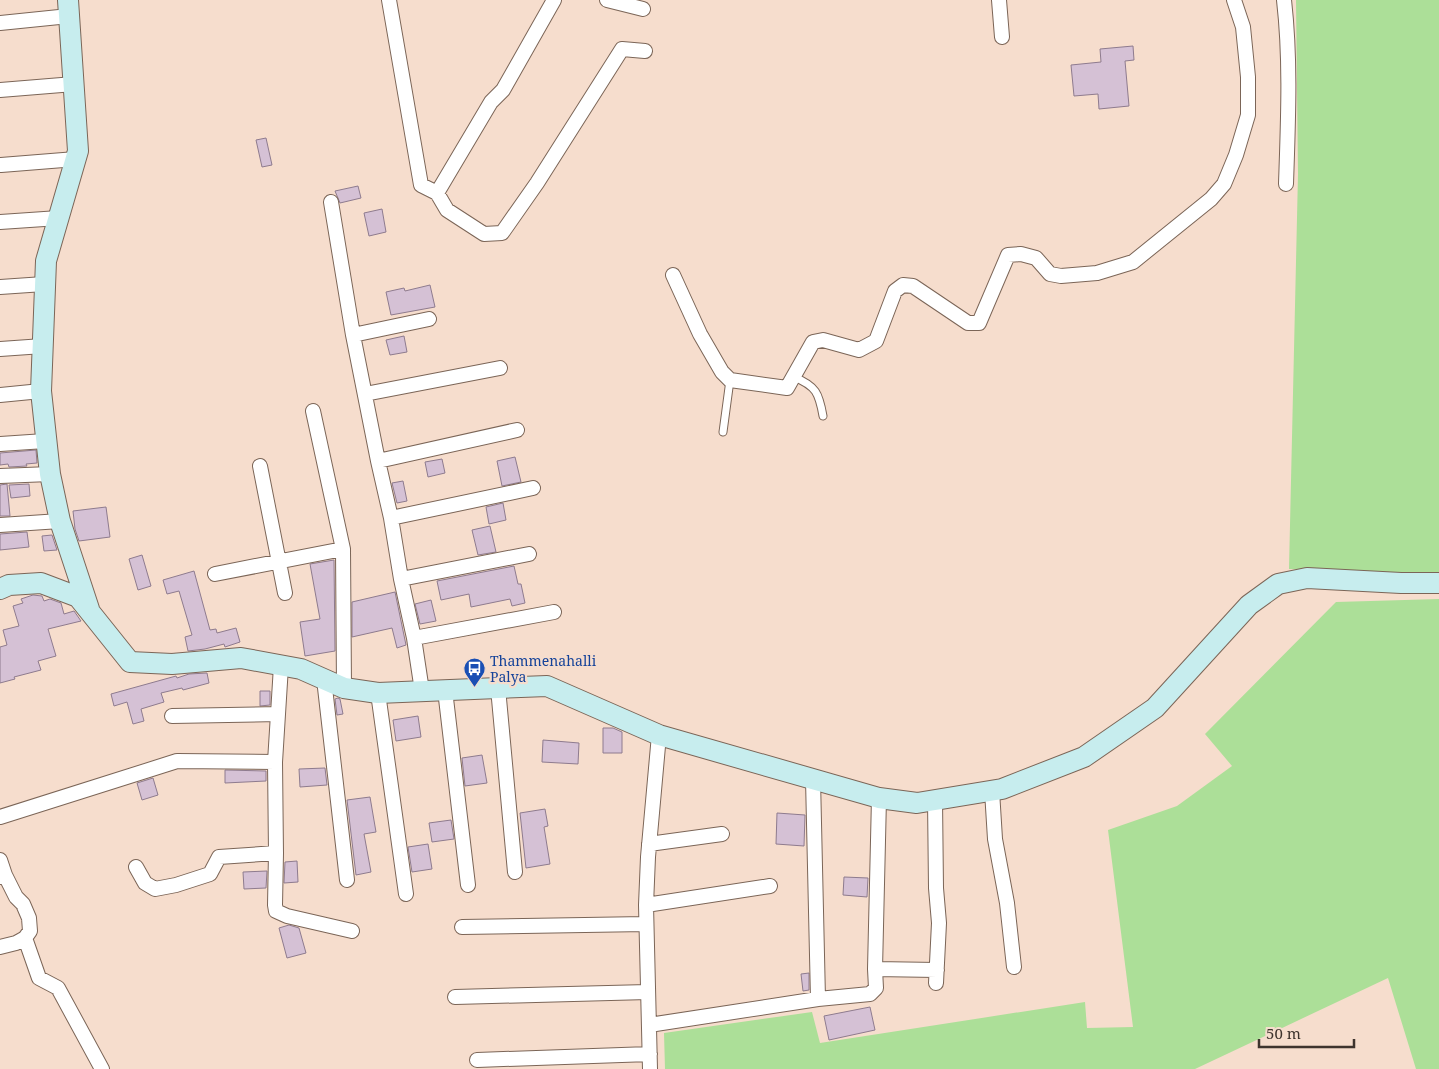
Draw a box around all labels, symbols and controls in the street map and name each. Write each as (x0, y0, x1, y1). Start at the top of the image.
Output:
place label: Thammenahalli Palya (490, 651, 597, 686)
bus stop icon: Thammenahalli Palya (462, 657, 486, 688)
scale bar (1259, 1016, 1354, 1048)
text: 50 m (1266, 1023, 1301, 1043)

